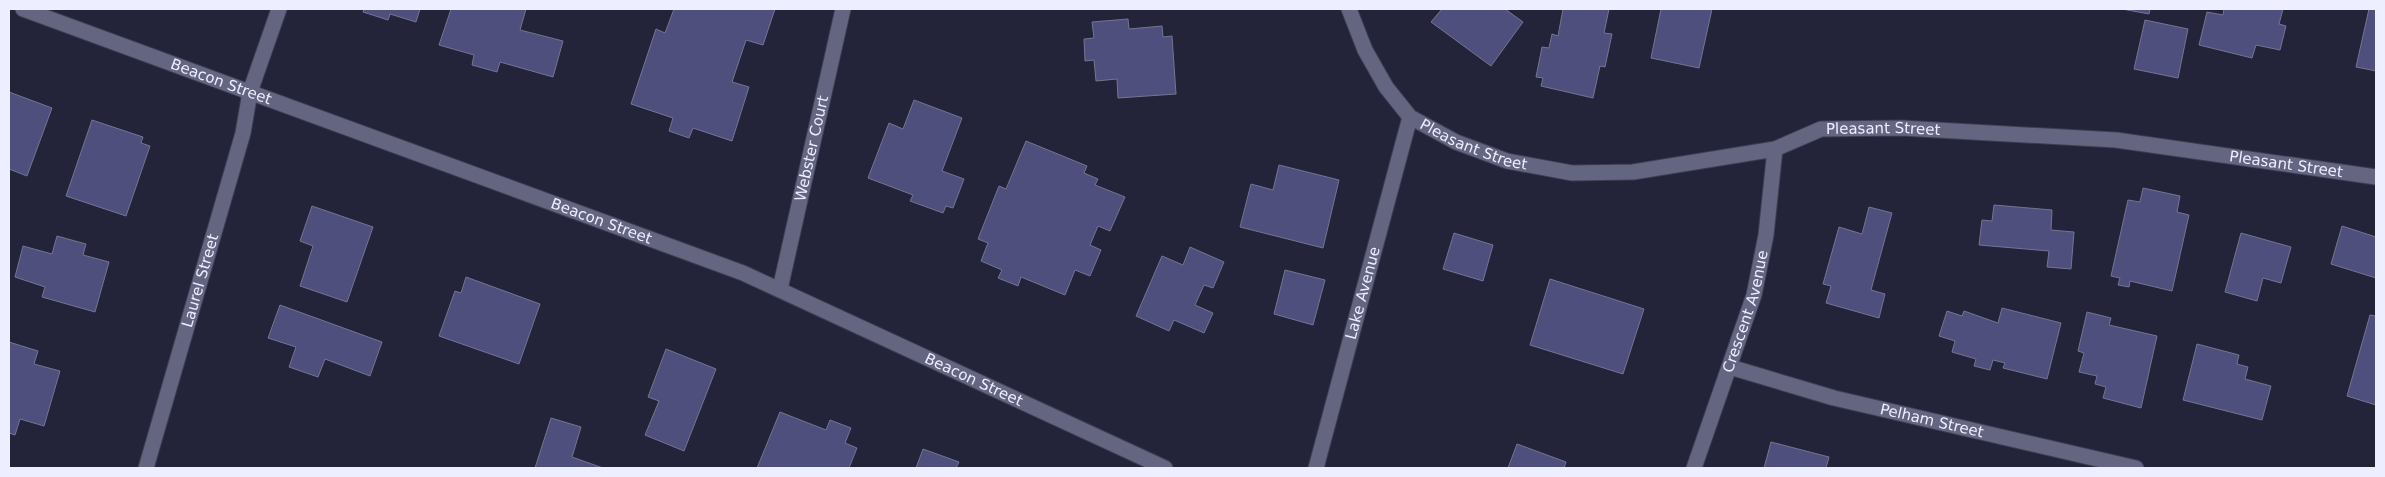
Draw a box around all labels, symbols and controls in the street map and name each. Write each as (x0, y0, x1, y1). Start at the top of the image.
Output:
street label: Beacon Street (168, 55, 274, 108)
street label: Webster Court (791, 94, 832, 203)
street label: Pleasant Street (1417, 115, 1529, 174)
street label: Pleasant Street (1826, 119, 1941, 139)
street label: Pleasant Street (2228, 147, 2344, 181)
street label: Beacon Street (548, 194, 654, 248)
street label: Laurel Street (178, 232, 222, 330)
street label: Lake Avenue (1342, 245, 1384, 342)
street label: Crescent Avenue (1719, 249, 1772, 375)
street label: Beacon Street (922, 349, 1026, 410)
street label: Pelham Street (1878, 400, 1985, 441)

